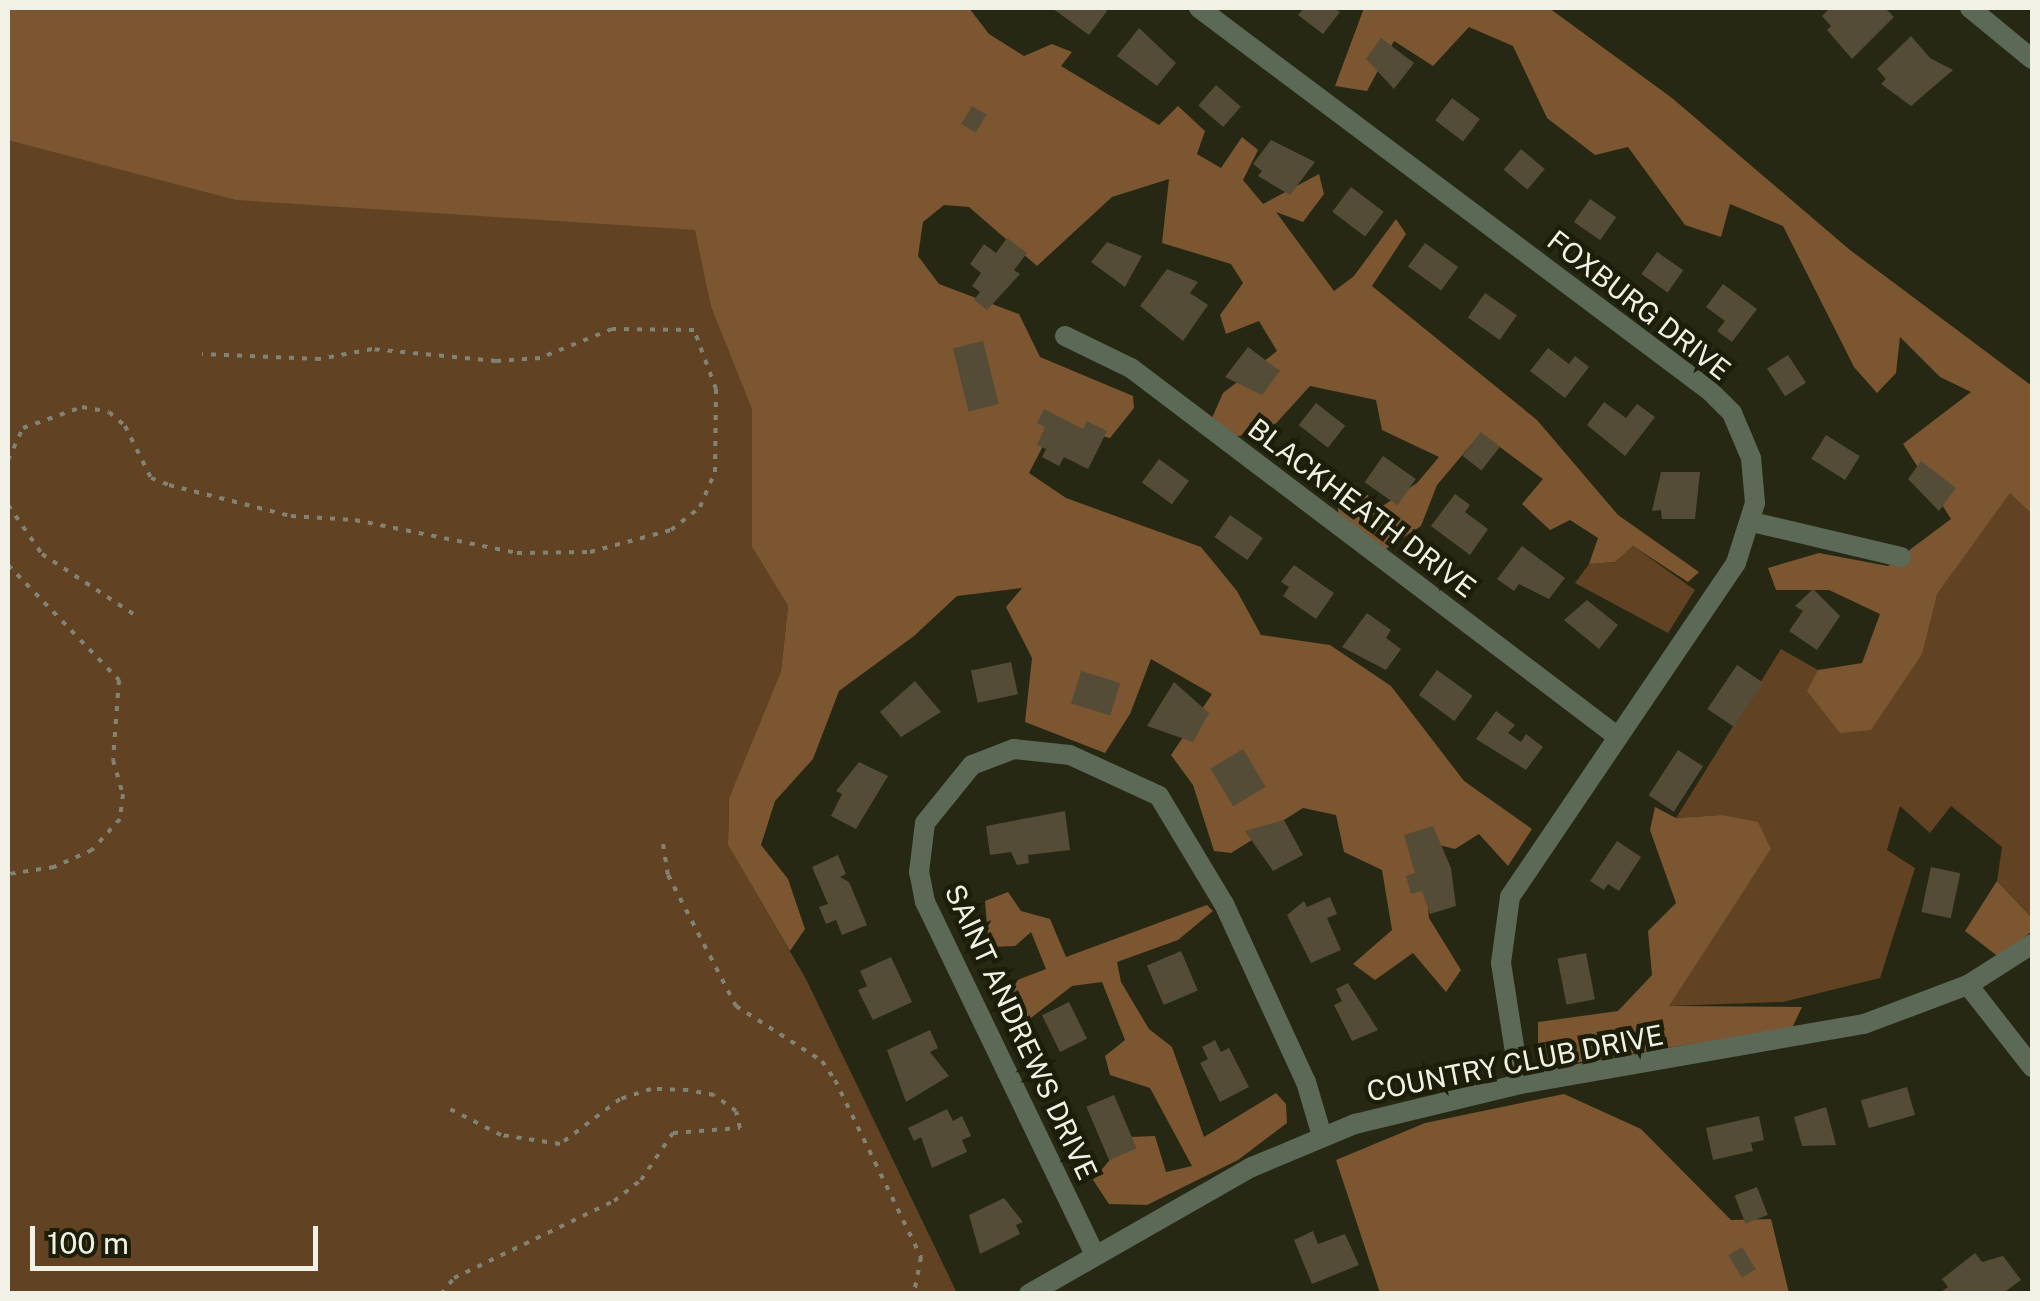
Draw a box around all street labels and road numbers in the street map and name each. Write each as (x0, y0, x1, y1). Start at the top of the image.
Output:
street label: FOXBURG DRIVE (1541, 223, 1737, 387)
street label: BLACKHEATH DRIVE (1242, 411, 1482, 605)
street label: SAINT ANDREWS DRIVE (938, 879, 1104, 1185)
street label: COUNTRY CLUB DRIVE (1364, 1018, 1666, 1108)

